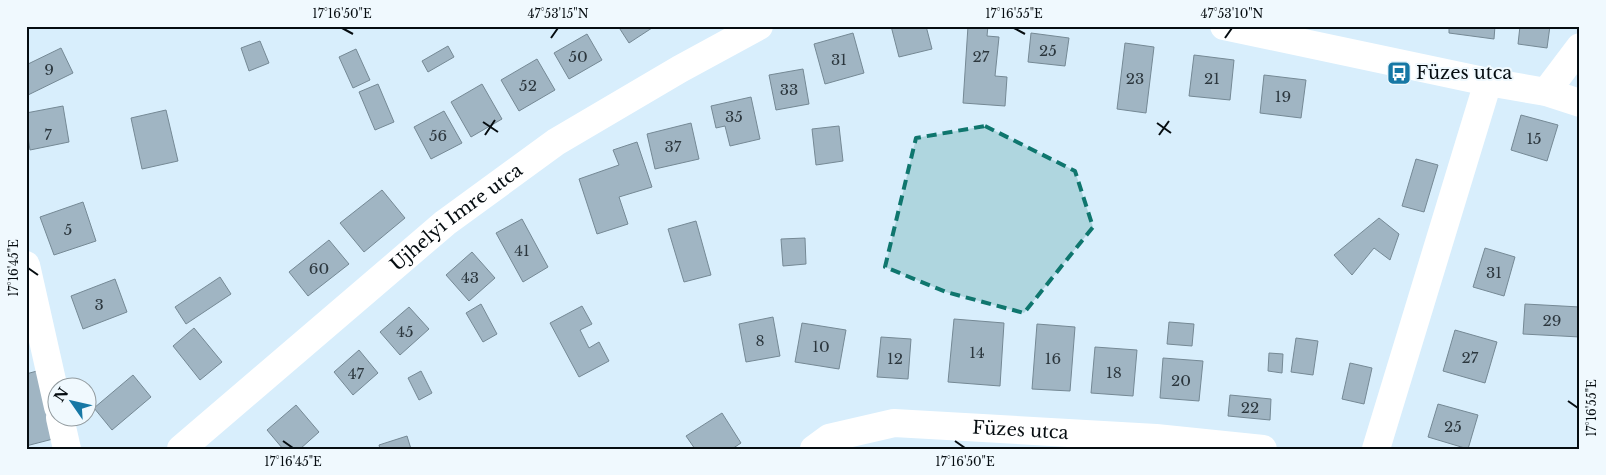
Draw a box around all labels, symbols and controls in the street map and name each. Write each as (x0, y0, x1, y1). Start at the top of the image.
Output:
text: 17°16'50"E (312, 6, 372, 21)
text: 47°53'15"N (527, 6, 589, 21)
text: 17°16'55"E (985, 6, 1043, 21)
text: 47°53'10"N (1201, 6, 1264, 21)
house number: 25 (1039, 41, 1057, 60)
house number: 50 (568, 47, 588, 66)
house number: 27 (973, 47, 990, 66)
house number: 31 (831, 50, 847, 69)
house number: 9 (44, 60, 54, 79)
bus stop icon: Füzes utca (1386, 60, 1412, 86)
place label: Füzes utca (1416, 62, 1512, 84)
house number: 23 (1126, 69, 1144, 88)
house number: 21 (1204, 69, 1220, 88)
house number: 52 (519, 76, 537, 95)
house number: 33 (780, 80, 798, 99)
house number: 19 (1275, 87, 1291, 106)
house number: 35 (725, 107, 743, 126)
house number: 7 (44, 125, 52, 144)
house number: 56 (429, 126, 447, 145)
house number: 15 (1526, 129, 1542, 148)
house number: 37 (665, 137, 682, 156)
street label: Ujhelyi Imre utca (386, 159, 527, 276)
house number: 5 (64, 220, 72, 239)
text: 17°16'45"E (6, 239, 21, 297)
house number: 41 (514, 241, 530, 260)
house number: 60 (309, 259, 329, 278)
house number: 31 (1486, 263, 1502, 282)
house number: 43 (461, 268, 479, 287)
house number: 3 (94, 295, 104, 314)
house number: 29 (1543, 311, 1561, 330)
house number: 45 (396, 322, 414, 341)
house number: 8 (755, 331, 765, 350)
house number: 10 (812, 337, 830, 356)
house number: 14 (969, 343, 985, 362)
house number: 27 (1462, 348, 1479, 367)
house number: 12 (887, 349, 903, 368)
house number: 16 (1045, 349, 1061, 368)
house number: 18 (1106, 363, 1122, 382)
house number: 47 (348, 364, 365, 383)
house number: 20 (1171, 371, 1191, 390)
north arrow (48, 378, 98, 428)
text: 17°16'55"E (1584, 379, 1599, 437)
text: N (50, 384, 72, 405)
house number: 22 (1241, 398, 1259, 417)
street label: Füzes utca (972, 417, 1069, 444)
house number: 25 (1444, 417, 1462, 436)
text: 17°16'45"E (264, 454, 322, 469)
text: 17°16'50"E (935, 454, 995, 469)

